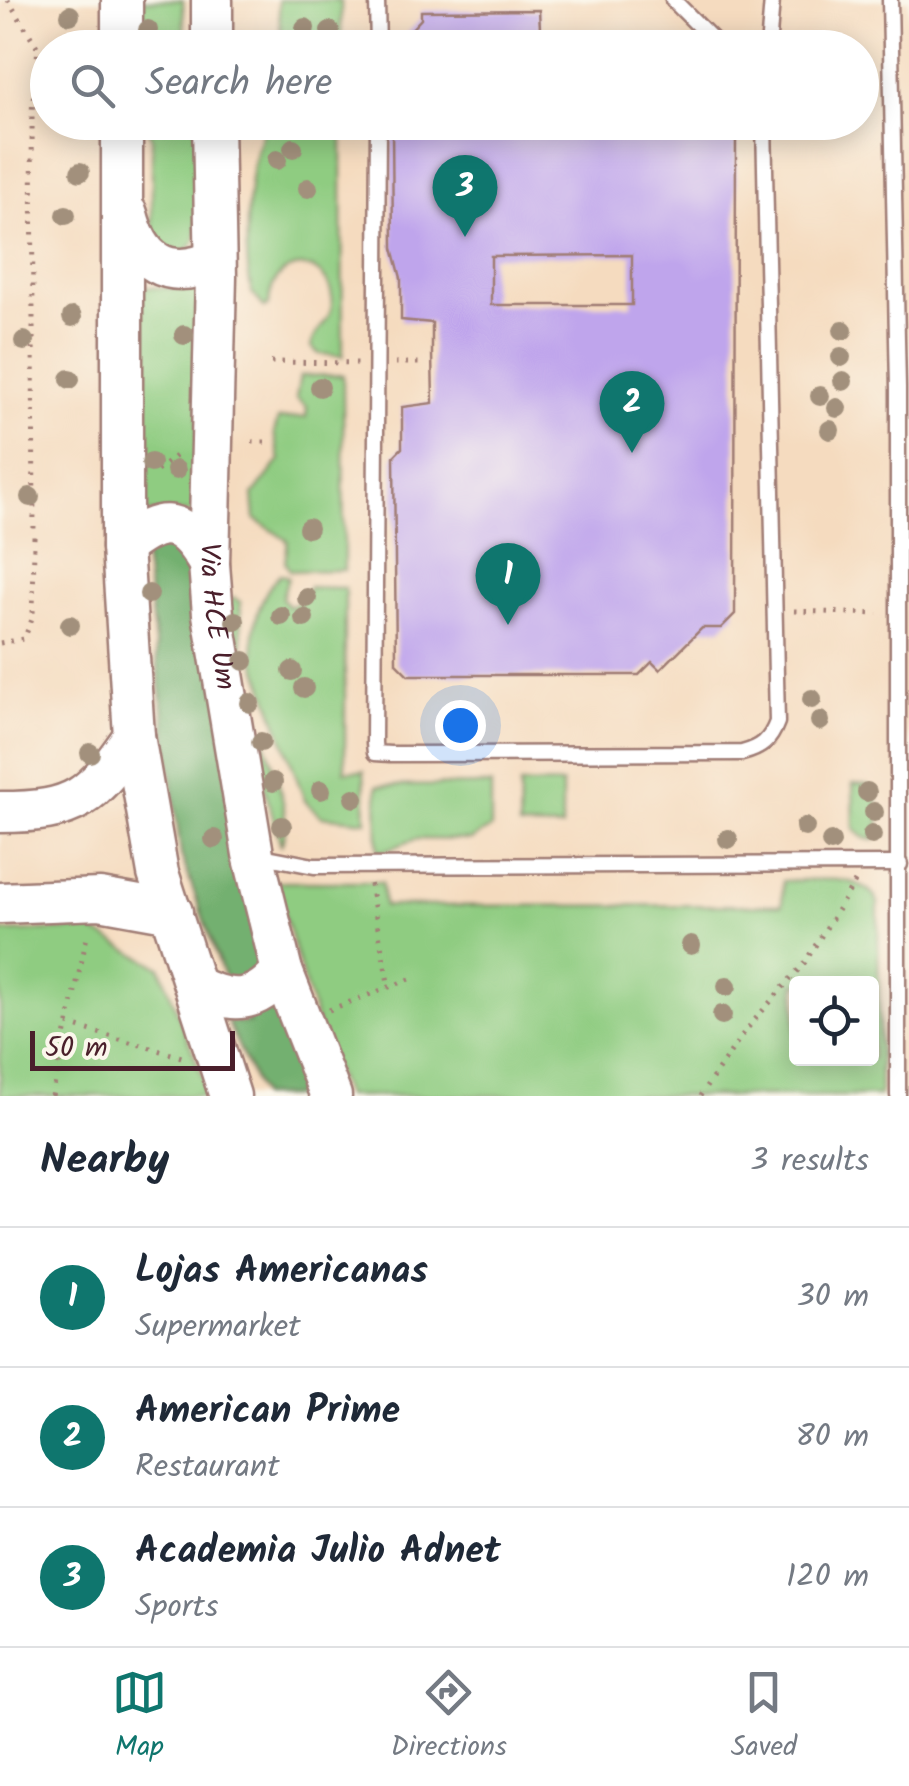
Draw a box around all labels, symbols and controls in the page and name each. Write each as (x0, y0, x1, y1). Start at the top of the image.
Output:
search box (30, 30, 879, 140)
text: Search here (145, 55, 332, 115)
icon: search (65, 58, 120, 113)
pin: 3 (432, 154, 498, 237)
pin: 2 (600, 370, 664, 453)
street label: Via HCE Um (186, 542, 248, 693)
pin: 1 (476, 542, 540, 625)
your location (435, 700, 486, 751)
map controls (789, 976, 879, 1066)
button: locate (789, 976, 879, 1066)
scale bar (30, 1026, 235, 1070)
text: 50 m (45, 1026, 108, 1071)
text: Nearby (40, 1128, 169, 1195)
text: 3 results (750, 1136, 869, 1187)
text: Lojas Americanas (135, 1242, 428, 1302)
text: 1 (68, 1272, 77, 1323)
text: 30 m (796, 1272, 869, 1323)
text: Supermarket (135, 1302, 301, 1353)
text: American Prime (135, 1382, 400, 1442)
text: 2 (63, 1412, 82, 1463)
text: 80 m (795, 1412, 869, 1463)
text: Restaurant (135, 1442, 280, 1493)
text: Academia Julio Adnet (135, 1522, 501, 1582)
text: 3 (64, 1552, 81, 1603)
text: 120 m (786, 1552, 869, 1603)
text: Sports (135, 1582, 218, 1633)
tab: Map (112, 1665, 167, 1770)
tab: Directions (391, 1665, 507, 1770)
tab: Saved (731, 1665, 797, 1770)

